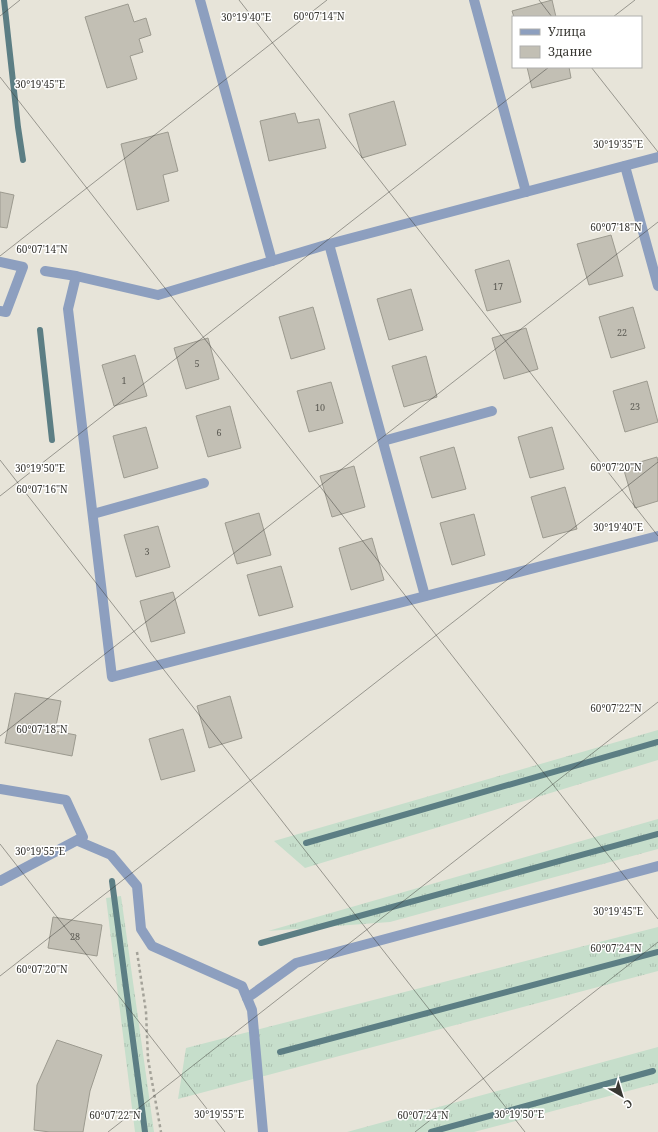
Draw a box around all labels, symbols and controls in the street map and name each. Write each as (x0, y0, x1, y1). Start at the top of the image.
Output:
text: 60°07'14"N (293, 9, 345, 23)
text: 30°19'40"E (221, 10, 271, 24)
legend (512, 16, 642, 68)
text: Улица (548, 23, 586, 40)
text: Здание (548, 43, 592, 60)
text: 30°19'45"E (15, 77, 65, 91)
text: 30°19'35"E (593, 137, 643, 151)
text: 60°07'18"N (590, 220, 642, 234)
text: 60°07'14"N (16, 242, 68, 256)
house number: 17 (493, 280, 503, 293)
house number: 22 (617, 326, 627, 339)
house number: 5 (194, 357, 200, 370)
house number: 1 (121, 374, 127, 387)
house number: 23 (630, 400, 640, 413)
house number: 10 (315, 401, 325, 414)
house number: 6 (216, 426, 222, 439)
text: 60°07'20"N (590, 460, 642, 474)
text: 30°19'50"E (15, 461, 65, 475)
text: 60°07'16"N (16, 482, 68, 496)
text: 30°19'40"E (593, 520, 643, 534)
house number: 3 (144, 545, 150, 558)
text: 60°07'22"N (590, 701, 642, 715)
text: 60°07'18"N (16, 722, 68, 736)
text: 30°19'55"E (15, 844, 65, 858)
text: 30°19'45"E (593, 904, 643, 918)
house number: 28 (70, 930, 80, 943)
text: 60°07'24"N (590, 941, 642, 955)
text: 60°07'20"N (16, 962, 68, 976)
north arrow (602, 1076, 642, 1116)
text: С (621, 1096, 636, 1112)
text: 30°19'55"E (194, 1107, 244, 1121)
text: 30°19'50"E (494, 1107, 544, 1121)
text: 60°07'22"N (89, 1108, 141, 1122)
text: 60°07'24"N (397, 1108, 449, 1122)

